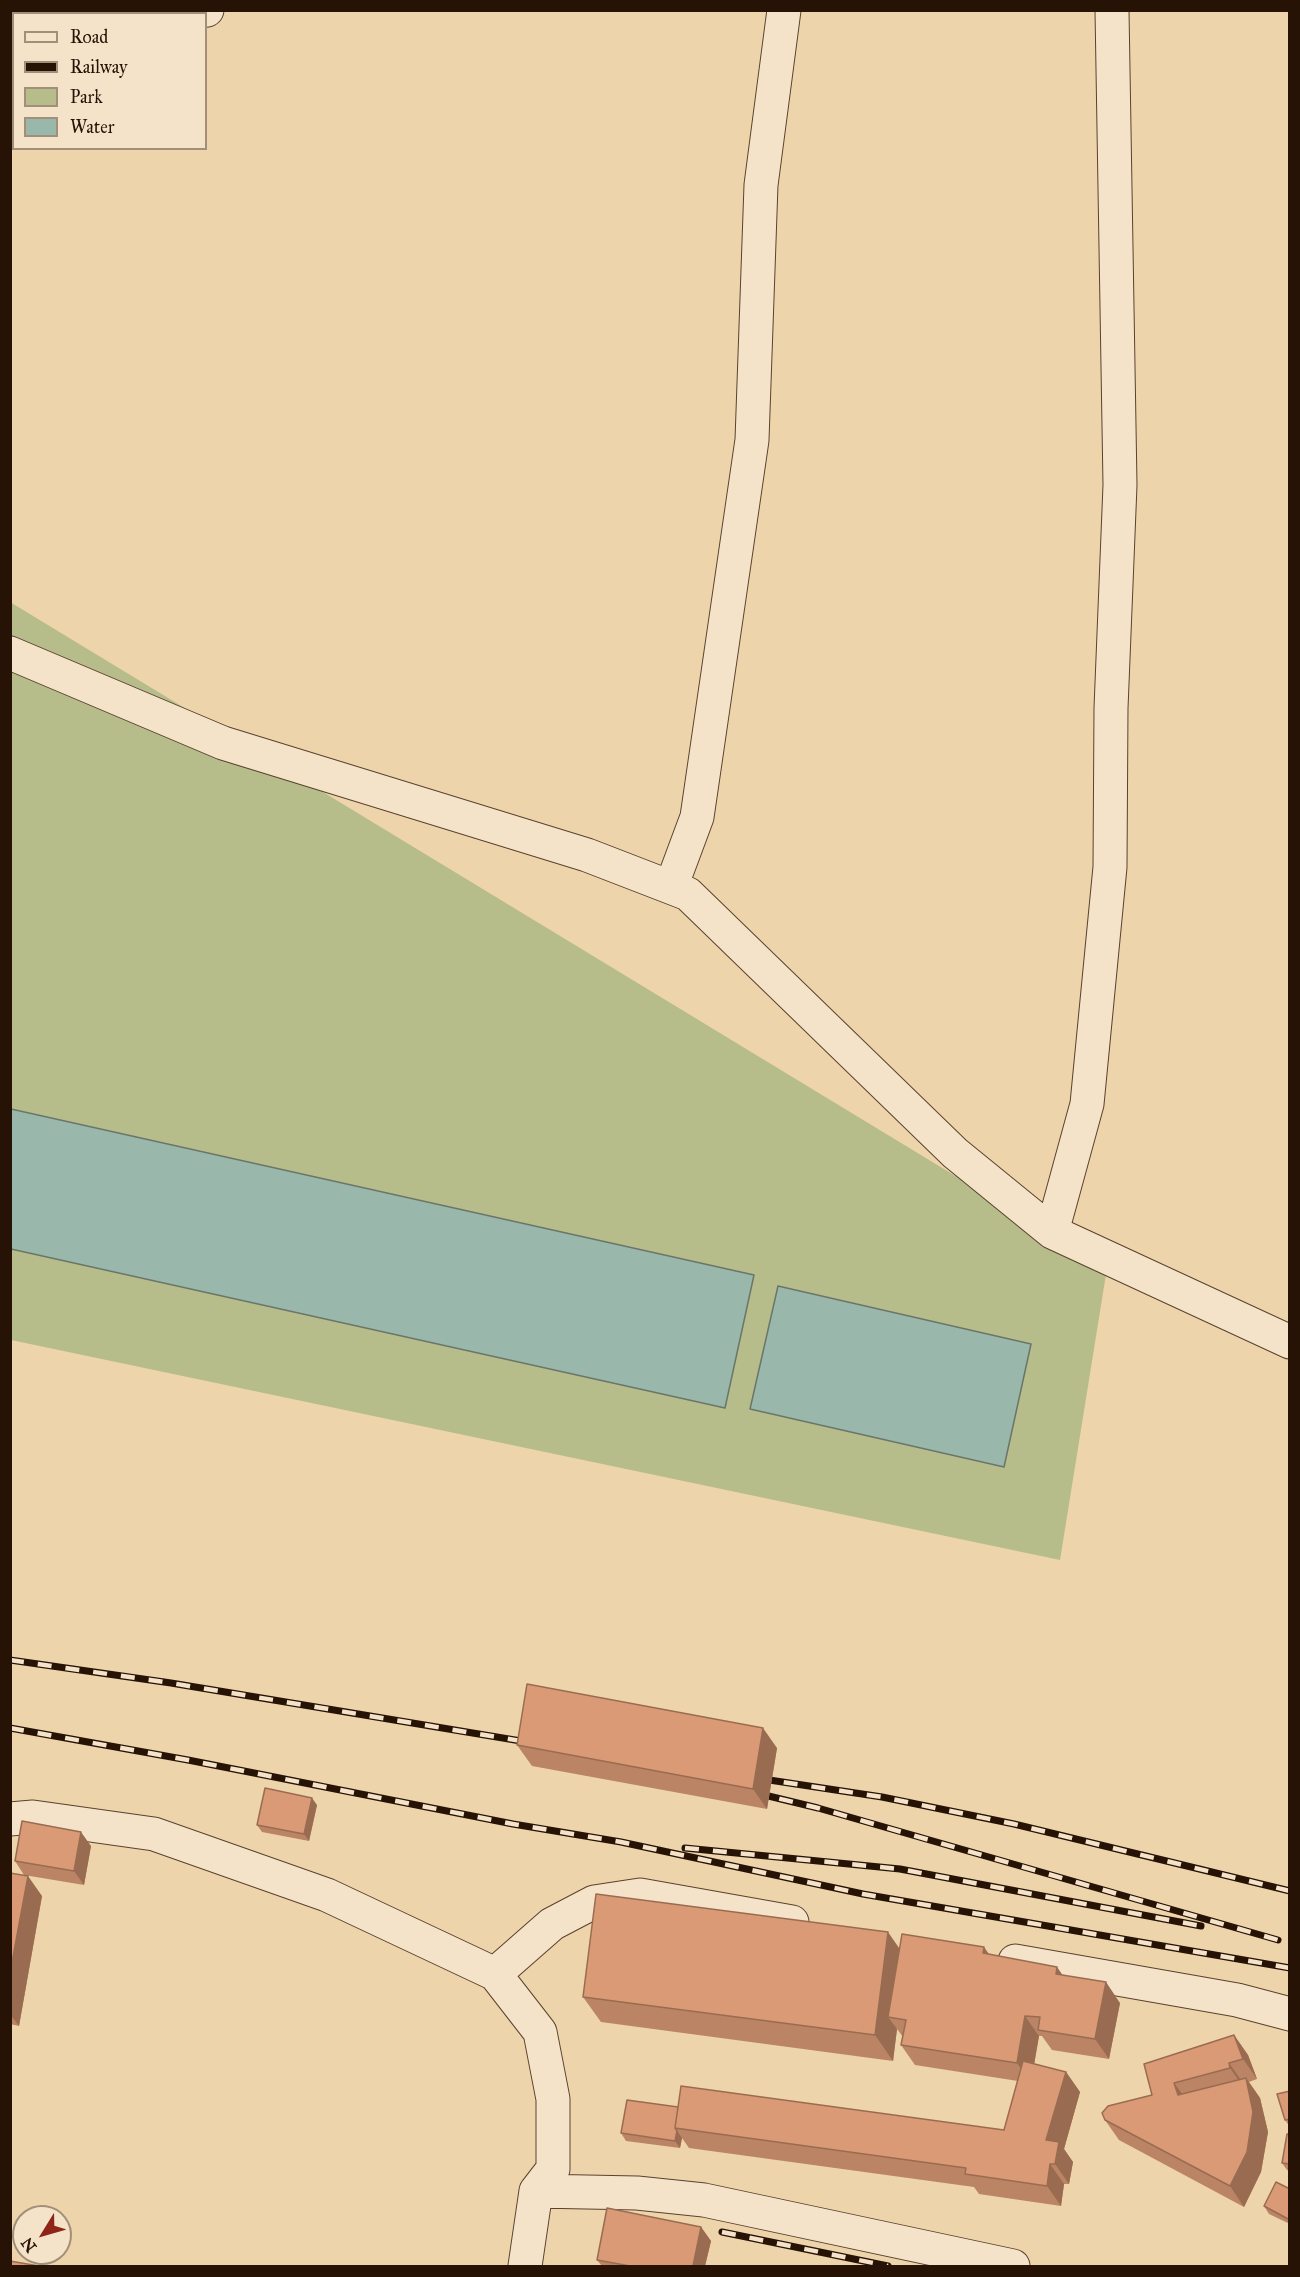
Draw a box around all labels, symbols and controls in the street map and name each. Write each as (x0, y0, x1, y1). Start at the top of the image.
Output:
legend (12, 12, 207, 150)
text: Road (70, 26, 108, 48)
text: Railway (70, 56, 127, 78)
text: Park (70, 86, 103, 108)
text: Water (70, 116, 114, 138)
north arrow (12, 2205, 72, 2265)
text: N (17, 2234, 41, 2256)

